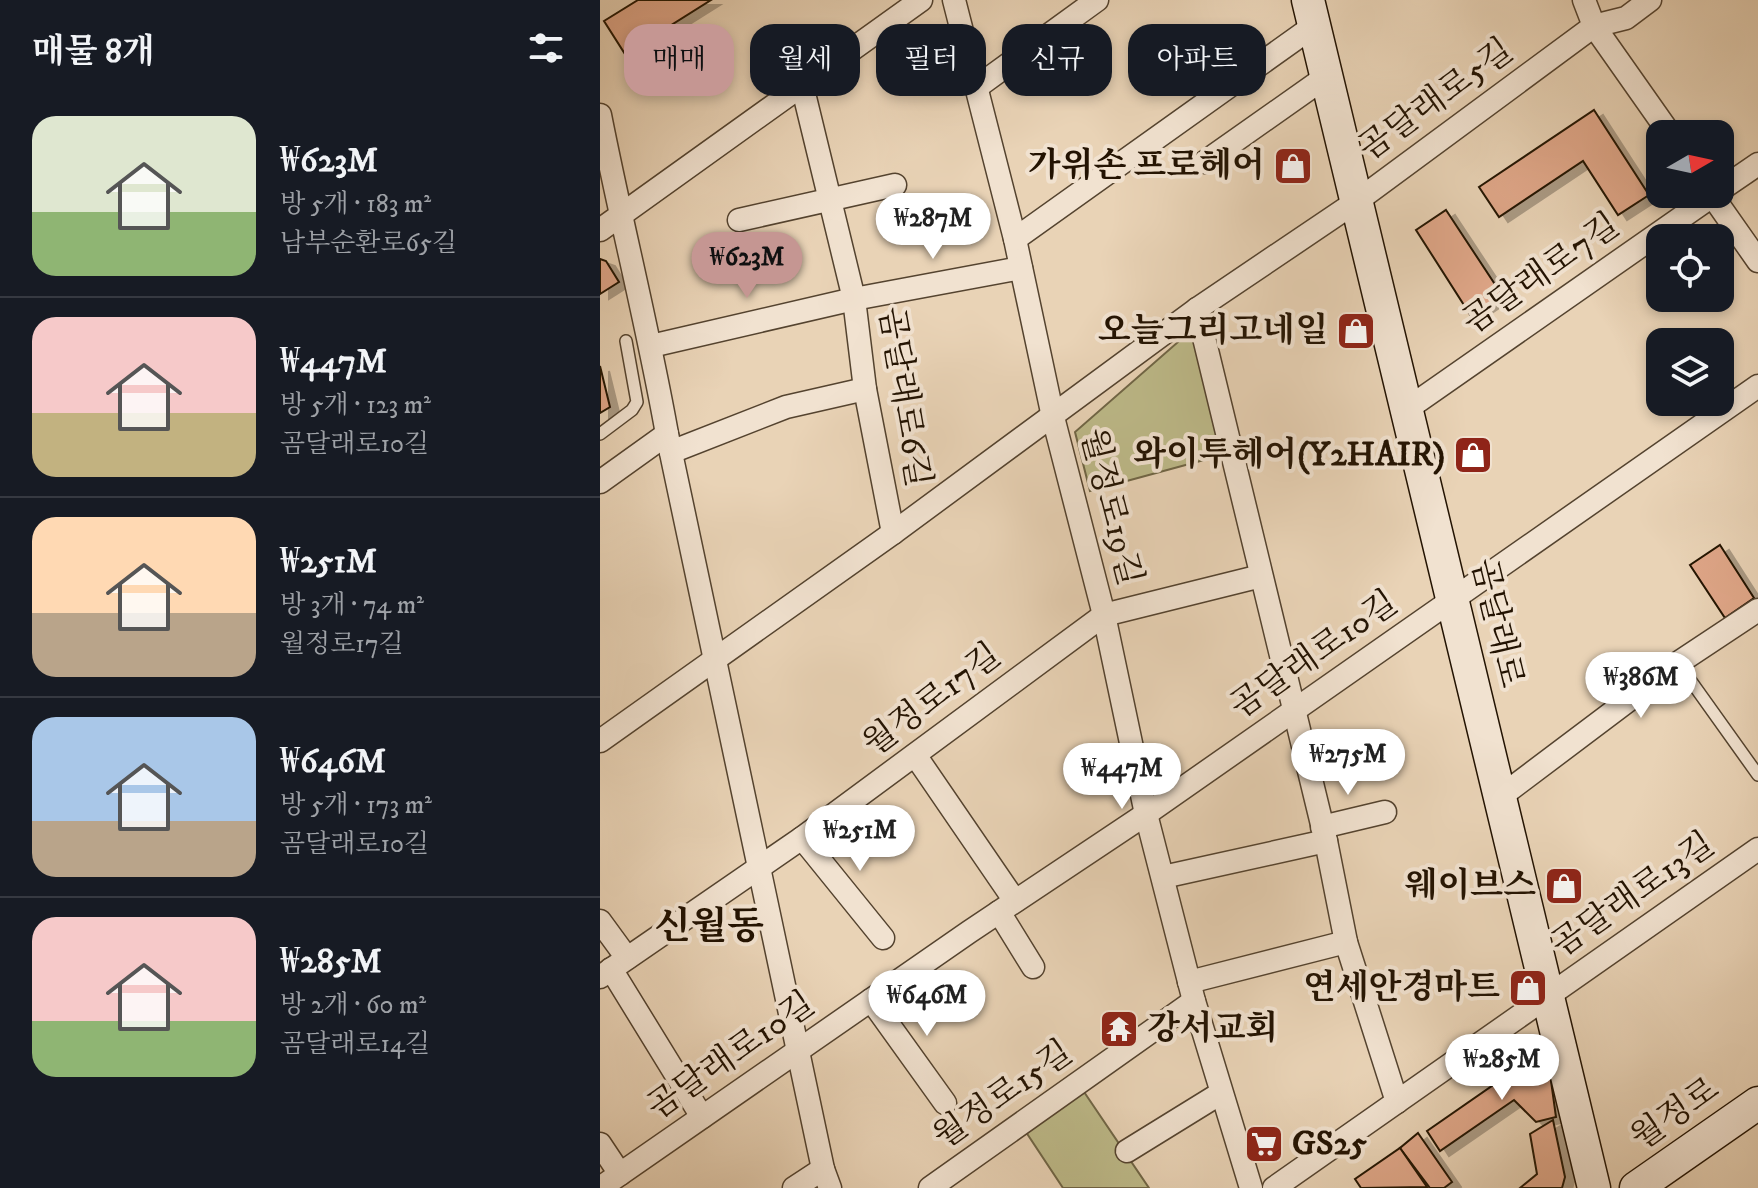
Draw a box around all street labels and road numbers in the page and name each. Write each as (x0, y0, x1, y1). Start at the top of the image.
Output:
street label: 곰달래로5길 (1350, 30, 1522, 170)
street label: 곰달래로7길 (1454, 205, 1628, 343)
street label: 곰달래로6길 (869, 304, 939, 490)
street label: 월정로19길 (1071, 424, 1151, 590)
street label: 곰달래로 (1462, 554, 1532, 692)
street label: 곰달래로10길 (1222, 582, 1406, 728)
street label: 월정로17길 (855, 635, 1009, 765)
street label: 곰달래로13길 (1543, 823, 1723, 967)
street label: 곰달래로10길 (639, 983, 823, 1129)
street label: 월정로15길 (925, 1032, 1081, 1158)
street label: 월정로 (1623, 1068, 1728, 1159)

